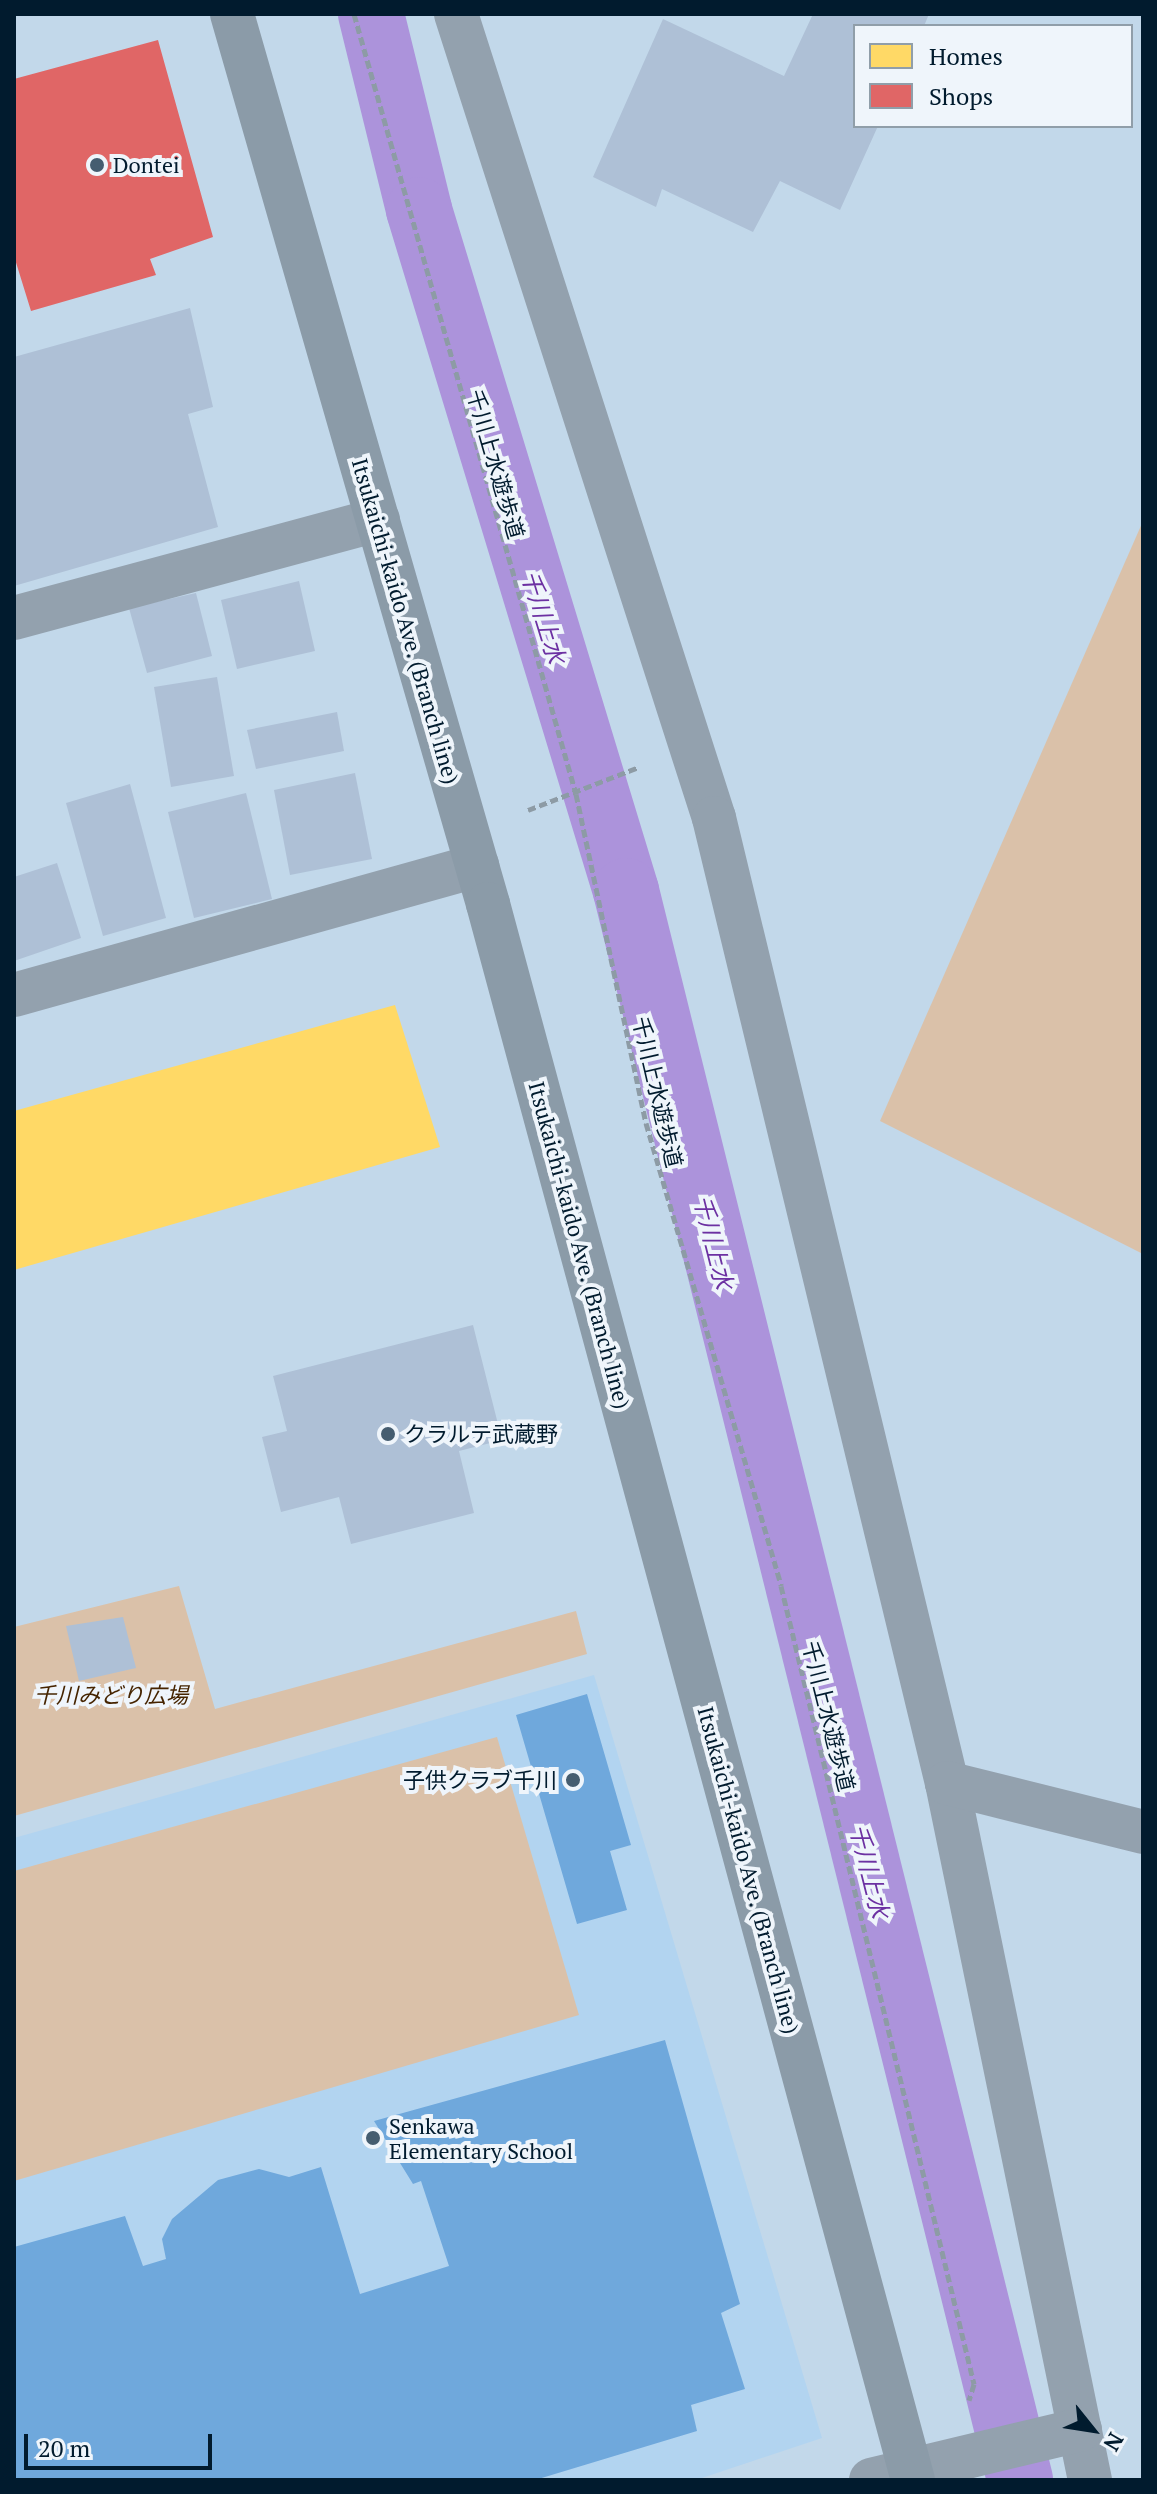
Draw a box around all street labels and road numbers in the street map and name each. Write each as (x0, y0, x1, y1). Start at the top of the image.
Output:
street label: 千川上水遊歩道 (462, 386, 530, 542)
street label: Itsukaichi-kaido Ave. (Branch line) (347, 454, 465, 788)
street label: 千川上水遊歩道 (628, 1014, 688, 1170)
street label: Itsukaichi-kaido Ave. (Branch line) (523, 1078, 637, 1412)
street label: 千川上水遊歩道 (798, 1638, 860, 1794)
street label: Itsukaichi-kaido Ave. (Branch line) (692, 1703, 806, 2037)

